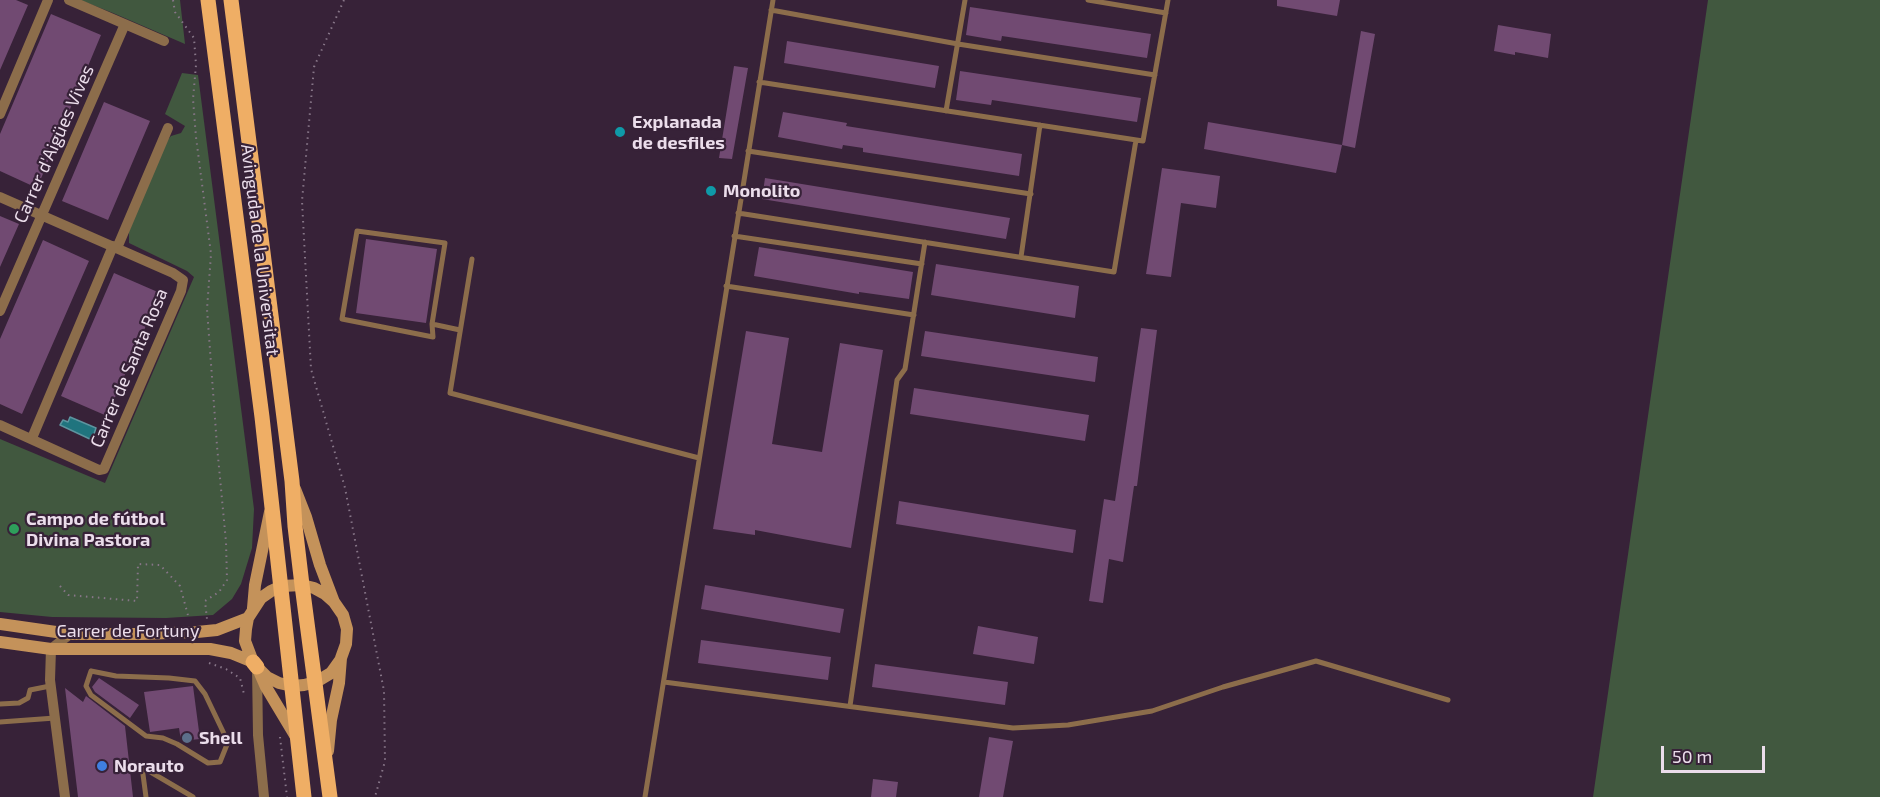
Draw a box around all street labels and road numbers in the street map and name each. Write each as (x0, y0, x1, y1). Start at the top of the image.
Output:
street label: Carrer d'Aigües Vives (9, 61, 99, 227)
street label: Avinguda de la Universitat (236, 143, 284, 357)
street label: Carrer de Santa Rosa (86, 285, 172, 451)
street label: Carrer de Fortuny (56, 620, 200, 642)

